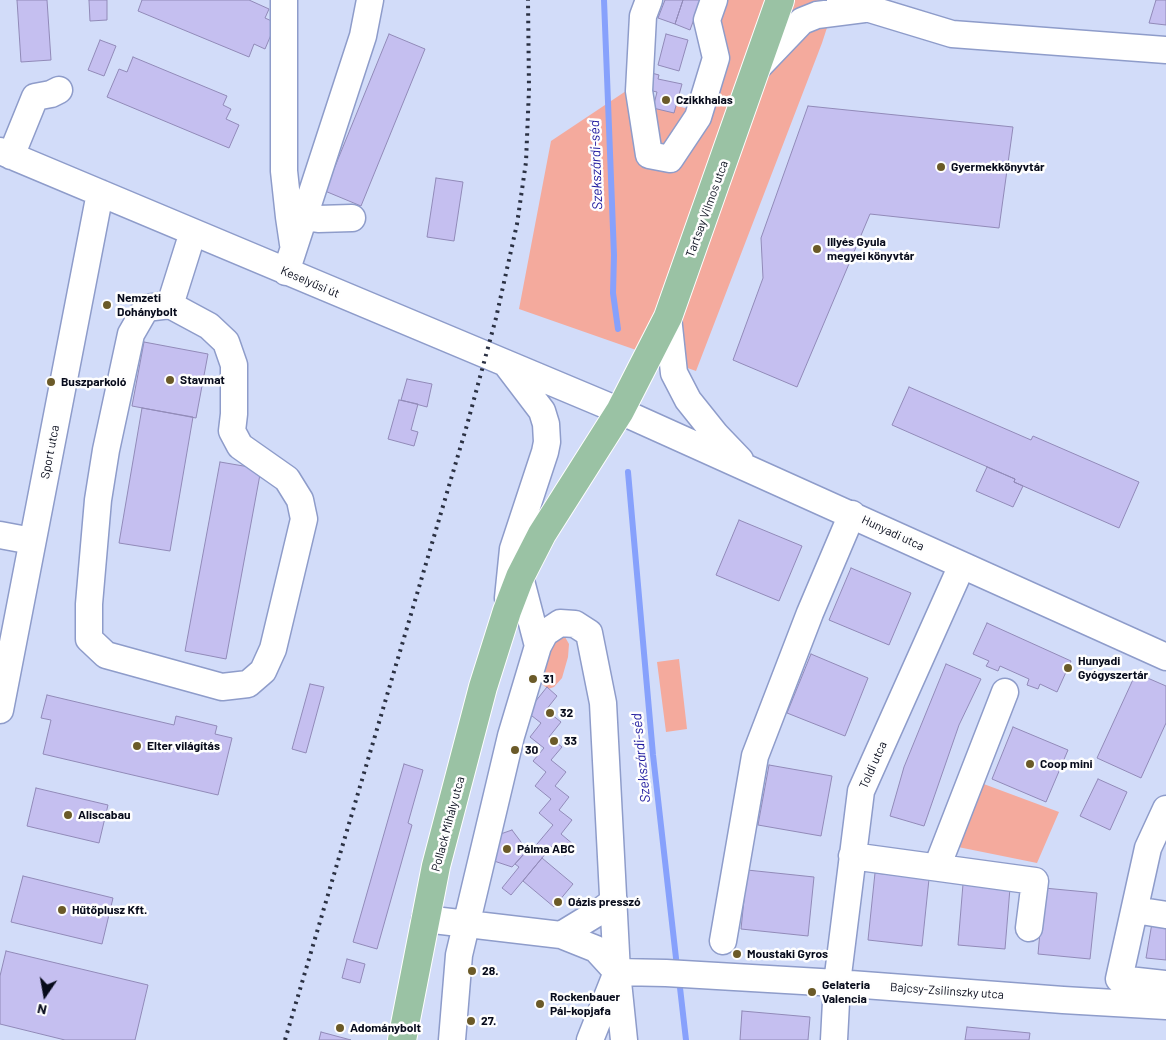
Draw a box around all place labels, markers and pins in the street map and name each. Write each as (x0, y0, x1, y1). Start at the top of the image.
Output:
place label: Czikkhalas (676, 93, 733, 107)
marker: Czikkhalas (660, 94, 672, 106)
place label: Gyermekkönyvtár (951, 160, 1045, 174)
marker: Gyermekkönyvtár (935, 161, 947, 173)
place label: Illyés Gyula megyei könyvtár (827, 235, 914, 263)
marker: Illyés Gyula megyei könyvtár (811, 243, 823, 255)
place label: Nemzeti Dohánybolt (117, 291, 177, 319)
marker: Nemzeti Dohánybolt (101, 299, 113, 311)
place label: Stavmat (180, 373, 225, 387)
marker: Stavmat (164, 374, 176, 386)
place label: Buszparkoló (61, 375, 126, 389)
marker: Buszparkoló (45, 376, 57, 388)
place label: Hunyadi Gyógyszertár (1078, 654, 1148, 682)
marker: Hunyadi Gyógyszertár (1062, 662, 1074, 674)
place label: 31 (543, 672, 554, 686)
marker: 31 (527, 673, 539, 685)
place label: 32 (560, 706, 573, 720)
marker: 32 (544, 707, 556, 719)
place label: 33 (564, 734, 577, 748)
marker: 33 (548, 735, 560, 747)
place label: Elter világítás (147, 739, 220, 753)
marker: Elter világítás (131, 740, 143, 752)
place label: 30 (525, 743, 538, 757)
marker: 30 (509, 744, 521, 756)
place label: Coop mini (1040, 757, 1093, 771)
marker: Coop mini (1024, 758, 1036, 770)
place label: Aliscabau (78, 808, 131, 822)
marker: Aliscabau (62, 809, 74, 821)
place label: Pálma ABC (517, 842, 575, 856)
marker: Pálma ABC (501, 843, 513, 855)
place label: Oázis presszó (568, 895, 641, 909)
marker: Oázis presszó (552, 896, 564, 908)
place label: Hűtőplusz Kft. (72, 903, 147, 917)
marker: Hűtőplusz Kft. (56, 904, 68, 916)
place label: Moustaki Gyros (747, 947, 828, 961)
marker: Moustaki Gyros (731, 948, 743, 960)
place label: 28. (482, 964, 498, 978)
marker: 28. (466, 965, 478, 977)
place label: Gelateria Valencia (822, 978, 870, 1006)
marker: Gelateria Valencia (806, 986, 818, 998)
place label: Rockenbauer Pál-kopjafa (550, 990, 620, 1018)
marker: Rockenbauer Pál-kopjafa (534, 998, 546, 1010)
place label: 27. (481, 1014, 496, 1028)
marker: 27. (465, 1015, 477, 1027)
place label: Adománybolt (350, 1021, 421, 1035)
marker: Adománybolt (334, 1022, 346, 1034)

